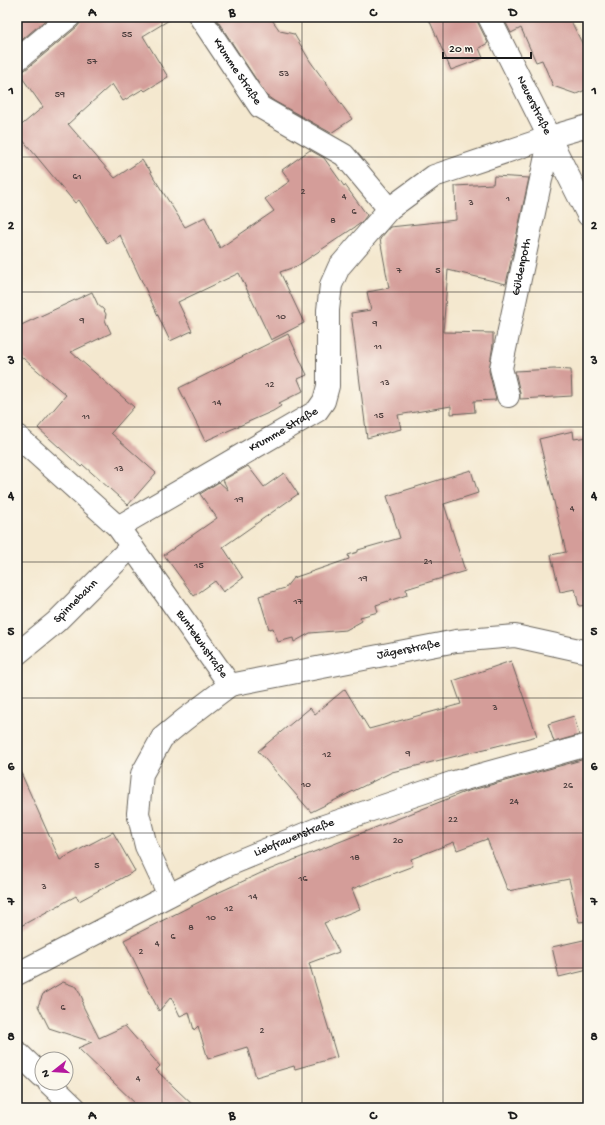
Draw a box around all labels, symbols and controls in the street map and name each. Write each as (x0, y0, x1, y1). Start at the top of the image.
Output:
text: A (87, 6, 97, 21)
text: B (228, 6, 237, 21)
text: C (368, 6, 378, 21)
text: D (508, 6, 518, 21)
house number: 55 (122, 29, 132, 41)
scale bar (443, 34, 531, 60)
street label: Krumme Straße (209, 36, 264, 109)
text: 20 m (449, 43, 474, 57)
house number: 57 (87, 56, 98, 68)
house number: 53 (279, 68, 289, 80)
street label: Neuerstraße (513, 74, 554, 138)
text: 1 (7, 84, 14, 99)
text: 1 (590, 84, 597, 99)
house number: 59 (55, 89, 65, 101)
house number: 61 (72, 171, 82, 183)
house number: 2 (301, 186, 306, 198)
house number: 4 (342, 191, 347, 203)
house number: 1 (505, 193, 510, 205)
house number: 3 (467, 197, 474, 209)
house number: 6 (351, 206, 357, 218)
house number: 8 (330, 215, 336, 227)
text: 2 (8, 219, 15, 234)
text: 2 (591, 219, 598, 234)
street label: Güldenpoth (510, 237, 535, 297)
house number: 7 (395, 265, 402, 277)
house number: 5 (435, 265, 441, 277)
house number: 10 (275, 311, 286, 323)
house number: 9 (78, 315, 85, 327)
house number: 9 (371, 318, 378, 330)
house number: 11 (373, 341, 382, 353)
text: 3 (7, 354, 15, 369)
text: 3 (590, 354, 598, 369)
house number: 13 (379, 377, 390, 389)
house number: 12 (265, 379, 275, 391)
house number: 14 (212, 397, 222, 409)
street label: Krumme Straße (247, 404, 322, 456)
house number: 15 (373, 410, 384, 422)
house number: 11 (81, 411, 90, 423)
house number: 13 (113, 463, 124, 475)
text: 4 (7, 489, 15, 504)
text: 4 (590, 489, 598, 504)
house number: 19 (233, 494, 244, 506)
house number: 4 (570, 503, 575, 515)
house number: 21 (424, 556, 432, 568)
house number: 15 (193, 560, 204, 572)
house number: 19 (357, 573, 368, 585)
street label: Spinnebahn (51, 577, 101, 627)
house number: 17 (292, 596, 303, 608)
street label: Buntekuhstraße (172, 607, 231, 682)
text: 5 (8, 625, 15, 640)
text: 5 (591, 625, 598, 640)
street label: Jägerstraße (376, 637, 442, 663)
house number: 3 (491, 702, 498, 714)
house number: 9 (404, 748, 411, 760)
house number: 12 (322, 749, 332, 761)
text: 6 (8, 760, 15, 775)
text: 6 (591, 760, 598, 775)
house number: 10 (300, 779, 311, 791)
house number: 26 (563, 780, 574, 792)
house number: 24 (509, 796, 519, 808)
house number: 22 (448, 814, 458, 826)
street label: Liebfrauenstraße (252, 816, 337, 861)
house number: 20 (393, 835, 404, 847)
house number: 18 (349, 852, 360, 864)
house number: 5 (94, 860, 100, 872)
house number: 16 (297, 873, 308, 885)
house number: 3 (40, 881, 47, 893)
house number: 14 (248, 891, 258, 903)
text: 7 (7, 895, 16, 910)
text: 7 (590, 895, 599, 910)
house number: 12 (224, 903, 234, 915)
house number: 10 (205, 912, 216, 924)
house number: 8 (188, 922, 194, 934)
house number: 6 (170, 931, 176, 943)
house number: 4 (155, 938, 160, 950)
house number: 2 (139, 946, 144, 958)
house number: 6 (60, 1002, 66, 1014)
house number: 2 (260, 1025, 265, 1037)
text: 8 (7, 1030, 15, 1045)
text: 8 (590, 1030, 598, 1045)
north arrow (34, 1051, 74, 1091)
text: N (40, 1068, 53, 1079)
house number: 4 (136, 1073, 141, 1085)
text: A (87, 1109, 97, 1124)
text: B (228, 1109, 237, 1124)
text: C (368, 1109, 378, 1124)
text: D (508, 1109, 518, 1124)

